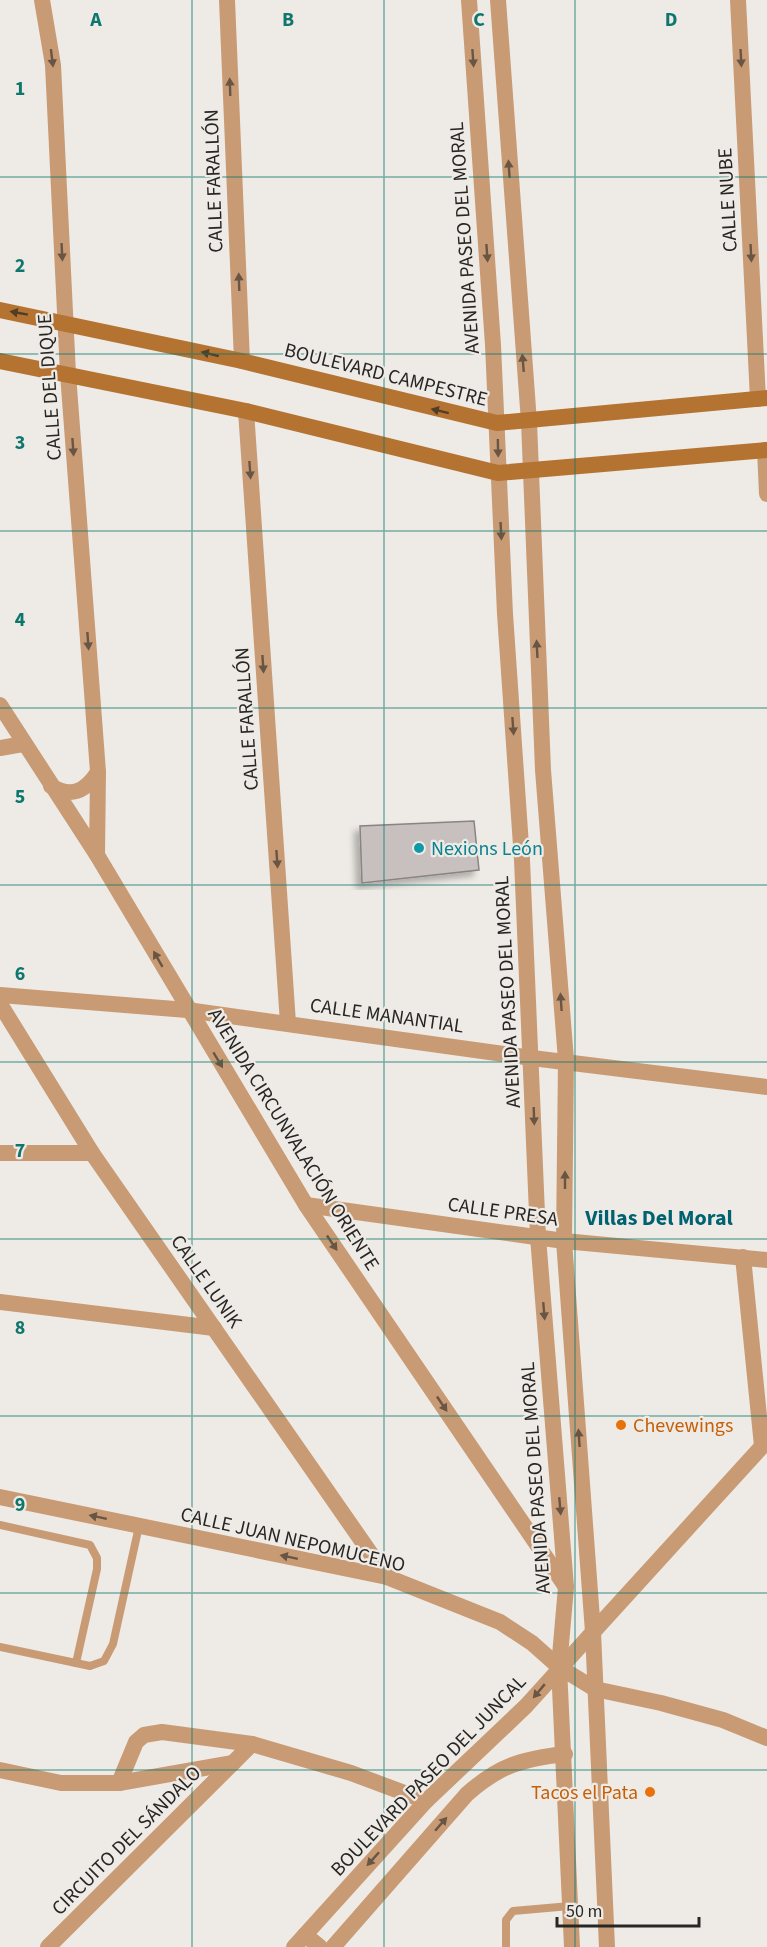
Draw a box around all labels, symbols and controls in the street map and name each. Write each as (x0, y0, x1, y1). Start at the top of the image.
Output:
text: A (89, 6, 102, 34)
text: B (282, 6, 294, 34)
text: C (473, 6, 485, 34)
text: D (665, 6, 677, 34)
one-way arrow (47, 48, 57, 67)
one-way arrow (468, 49, 478, 68)
one-way arrow (737, 49, 746, 68)
text: 1 (15, 75, 25, 103)
one-way arrow (226, 77, 235, 96)
street label: CALLE FARALLÓN (198, 109, 230, 253)
street label: AVENIDA PASEO DEL MORAL (443, 121, 487, 355)
street label: CALLE NUBE (711, 147, 745, 253)
one-way arrow (505, 159, 514, 178)
one-way arrow (57, 243, 67, 262)
one-way arrow (482, 243, 491, 262)
one-way arrow (747, 244, 756, 263)
text: 2 (15, 252, 25, 280)
one-way arrow (234, 272, 243, 291)
one-way arrow (9, 308, 28, 317)
street label: CALLE DEL DIQUE (31, 313, 69, 461)
street label: BOULEVARD CAMPESTRE (281, 336, 490, 414)
one-way arrow (200, 349, 219, 358)
one-way arrow (518, 354, 528, 373)
one-way arrow (431, 405, 449, 415)
text: 3 (15, 429, 25, 457)
one-way arrow (68, 438, 78, 457)
one-way arrow (493, 438, 502, 457)
one-way arrow (245, 460, 254, 479)
one-way arrow (497, 522, 506, 541)
text: 4 (15, 606, 26, 634)
one-way arrow (83, 632, 93, 651)
one-way arrow (533, 639, 542, 658)
street label: CALLE FARALLÓN (228, 646, 266, 792)
one-way arrow (258, 655, 268, 674)
one-way arrow (508, 716, 518, 735)
text: 5 (15, 783, 25, 811)
place label: Nexions León (431, 835, 543, 863)
marker: Nexions León (412, 841, 426, 855)
one-way arrow (272, 849, 281, 868)
street label: AVENIDA PASEO DEL MORAL (488, 875, 528, 1109)
one-way arrow (152, 951, 163, 967)
text: 6 (15, 960, 25, 988)
street label: CALLE MANANTIAL (308, 991, 466, 1041)
one-way arrow (556, 993, 566, 1012)
street label: AVENIDA CIRCUNVALACIÓN ORIENTE (201, 1003, 386, 1276)
one-way arrow (212, 1052, 223, 1068)
one-way arrow (529, 1107, 539, 1126)
text: 7 (15, 1137, 25, 1165)
one-way arrow (560, 1171, 570, 1190)
street label: CALLE PRESA (446, 1190, 560, 1234)
district label: Villas Del Moral (584, 1202, 734, 1234)
street label: CALLE LUNIK (164, 1229, 249, 1334)
one-way arrow (326, 1235, 337, 1251)
one-way arrow (539, 1302, 549, 1321)
text: 8 (15, 1314, 25, 1342)
street label: AVENIDA PASEO DEL MORAL (514, 1361, 558, 1595)
one-way arrow (436, 1396, 447, 1412)
place label: Chevewings (633, 1412, 733, 1440)
marker: Chevewings (614, 1418, 628, 1432)
one-way arrow (574, 1428, 584, 1447)
text: 9 (15, 1491, 25, 1519)
one-way arrow (555, 1496, 565, 1515)
street label: CALLE JUAN NEPOMUCENO (178, 1500, 408, 1579)
one-way arrow (88, 1512, 107, 1521)
one-way arrow (279, 1552, 298, 1561)
street label: BOULEVARD PASEO DEL JUNCAL (325, 1668, 533, 1883)
one-way arrow (533, 1683, 546, 1698)
street label: CIRCUITO DEL SÁNDALO (46, 1760, 208, 1922)
place label: Tacos el Pata (531, 1779, 638, 1807)
marker: Tacos el Pata (643, 1785, 657, 1799)
one-way arrow (434, 1817, 447, 1832)
one-way arrow (366, 1852, 380, 1867)
scale bar (557, 1890, 700, 1928)
text: 50 m (566, 1899, 602, 1924)

